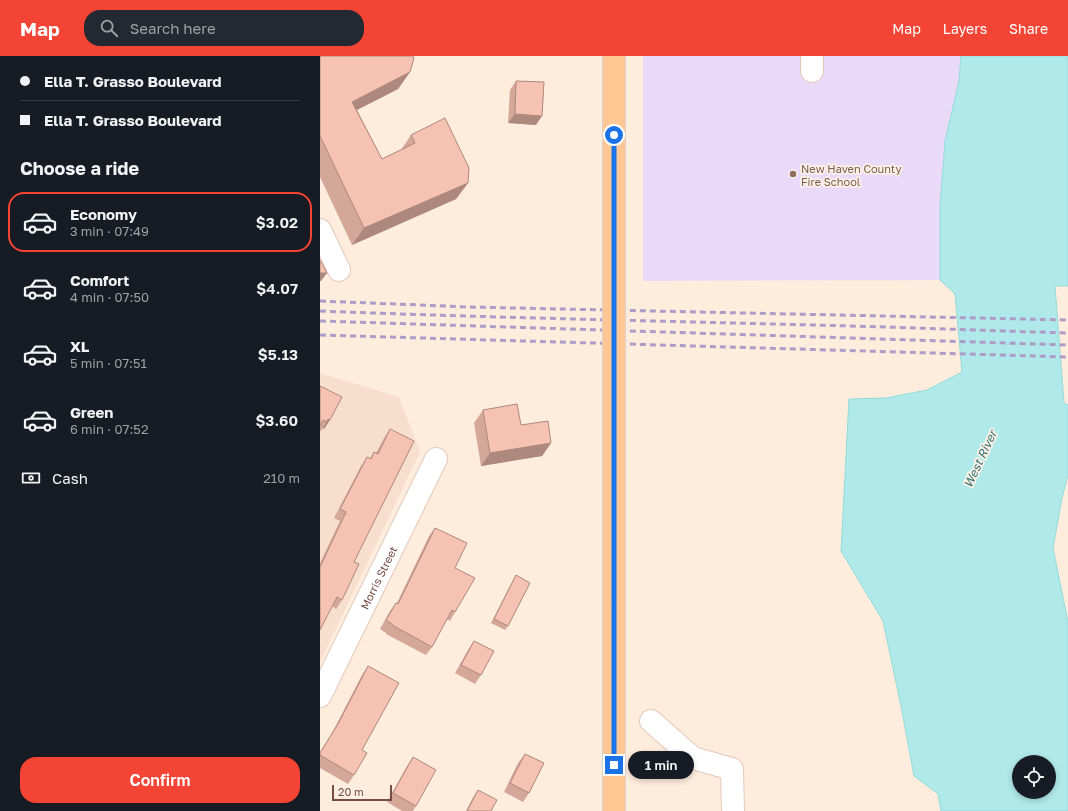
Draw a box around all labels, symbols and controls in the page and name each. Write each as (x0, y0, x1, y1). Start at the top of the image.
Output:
search box (84, 10, 364, 46)
text: Map (20, 17, 60, 40)
icon: search (98, 17, 120, 39)
text: Search here (130, 19, 216, 37)
text: Map (892, 20, 921, 37)
text: Layers (943, 20, 987, 37)
text: Share (1009, 20, 1048, 37)
text: Ella T. Grasso Boulevard (44, 72, 222, 90)
text: Ella T. Grasso Boulevard (44, 111, 222, 129)
route start (605, 126, 623, 144)
text: Choose a ride (20, 157, 139, 179)
place label: New Haven County Fire School (801, 162, 902, 188)
marker: New Haven County Fire School (788, 169, 798, 179)
icon: car (22, 204, 58, 240)
text: Economy (70, 205, 137, 223)
text: $3.02 (256, 213, 298, 231)
text: 3 min · 07:49 (70, 223, 149, 239)
icon: car (22, 270, 58, 306)
text: Comfort (70, 271, 129, 289)
text: $4.07 (256, 279, 298, 297)
text: 4 min · 07:50 (70, 289, 149, 305)
icon: car (22, 336, 58, 372)
text: XL (70, 337, 89, 355)
text: $5.13 (258, 345, 298, 363)
text: 5 min · 07:51 (70, 355, 147, 371)
icon: car (22, 402, 58, 438)
text: Green (70, 403, 113, 421)
text: $3.60 (255, 411, 298, 429)
text: 6 min · 07:52 (70, 421, 148, 437)
water label: West River (960, 426, 1001, 490)
icon: cash (20, 467, 42, 489)
text: Cash (52, 469, 88, 487)
text: 210 m (263, 470, 300, 486)
street label: Morris Street (357, 544, 399, 611)
callout: 1 min (628, 751, 694, 779)
map controls (1012, 755, 1056, 799)
button: locate (1012, 755, 1056, 799)
route end (605, 756, 623, 774)
button: Confirm (20, 757, 300, 803)
text: 1 min (645, 757, 677, 773)
scale bar (332, 783, 392, 802)
text: 20 m (338, 785, 364, 798)

